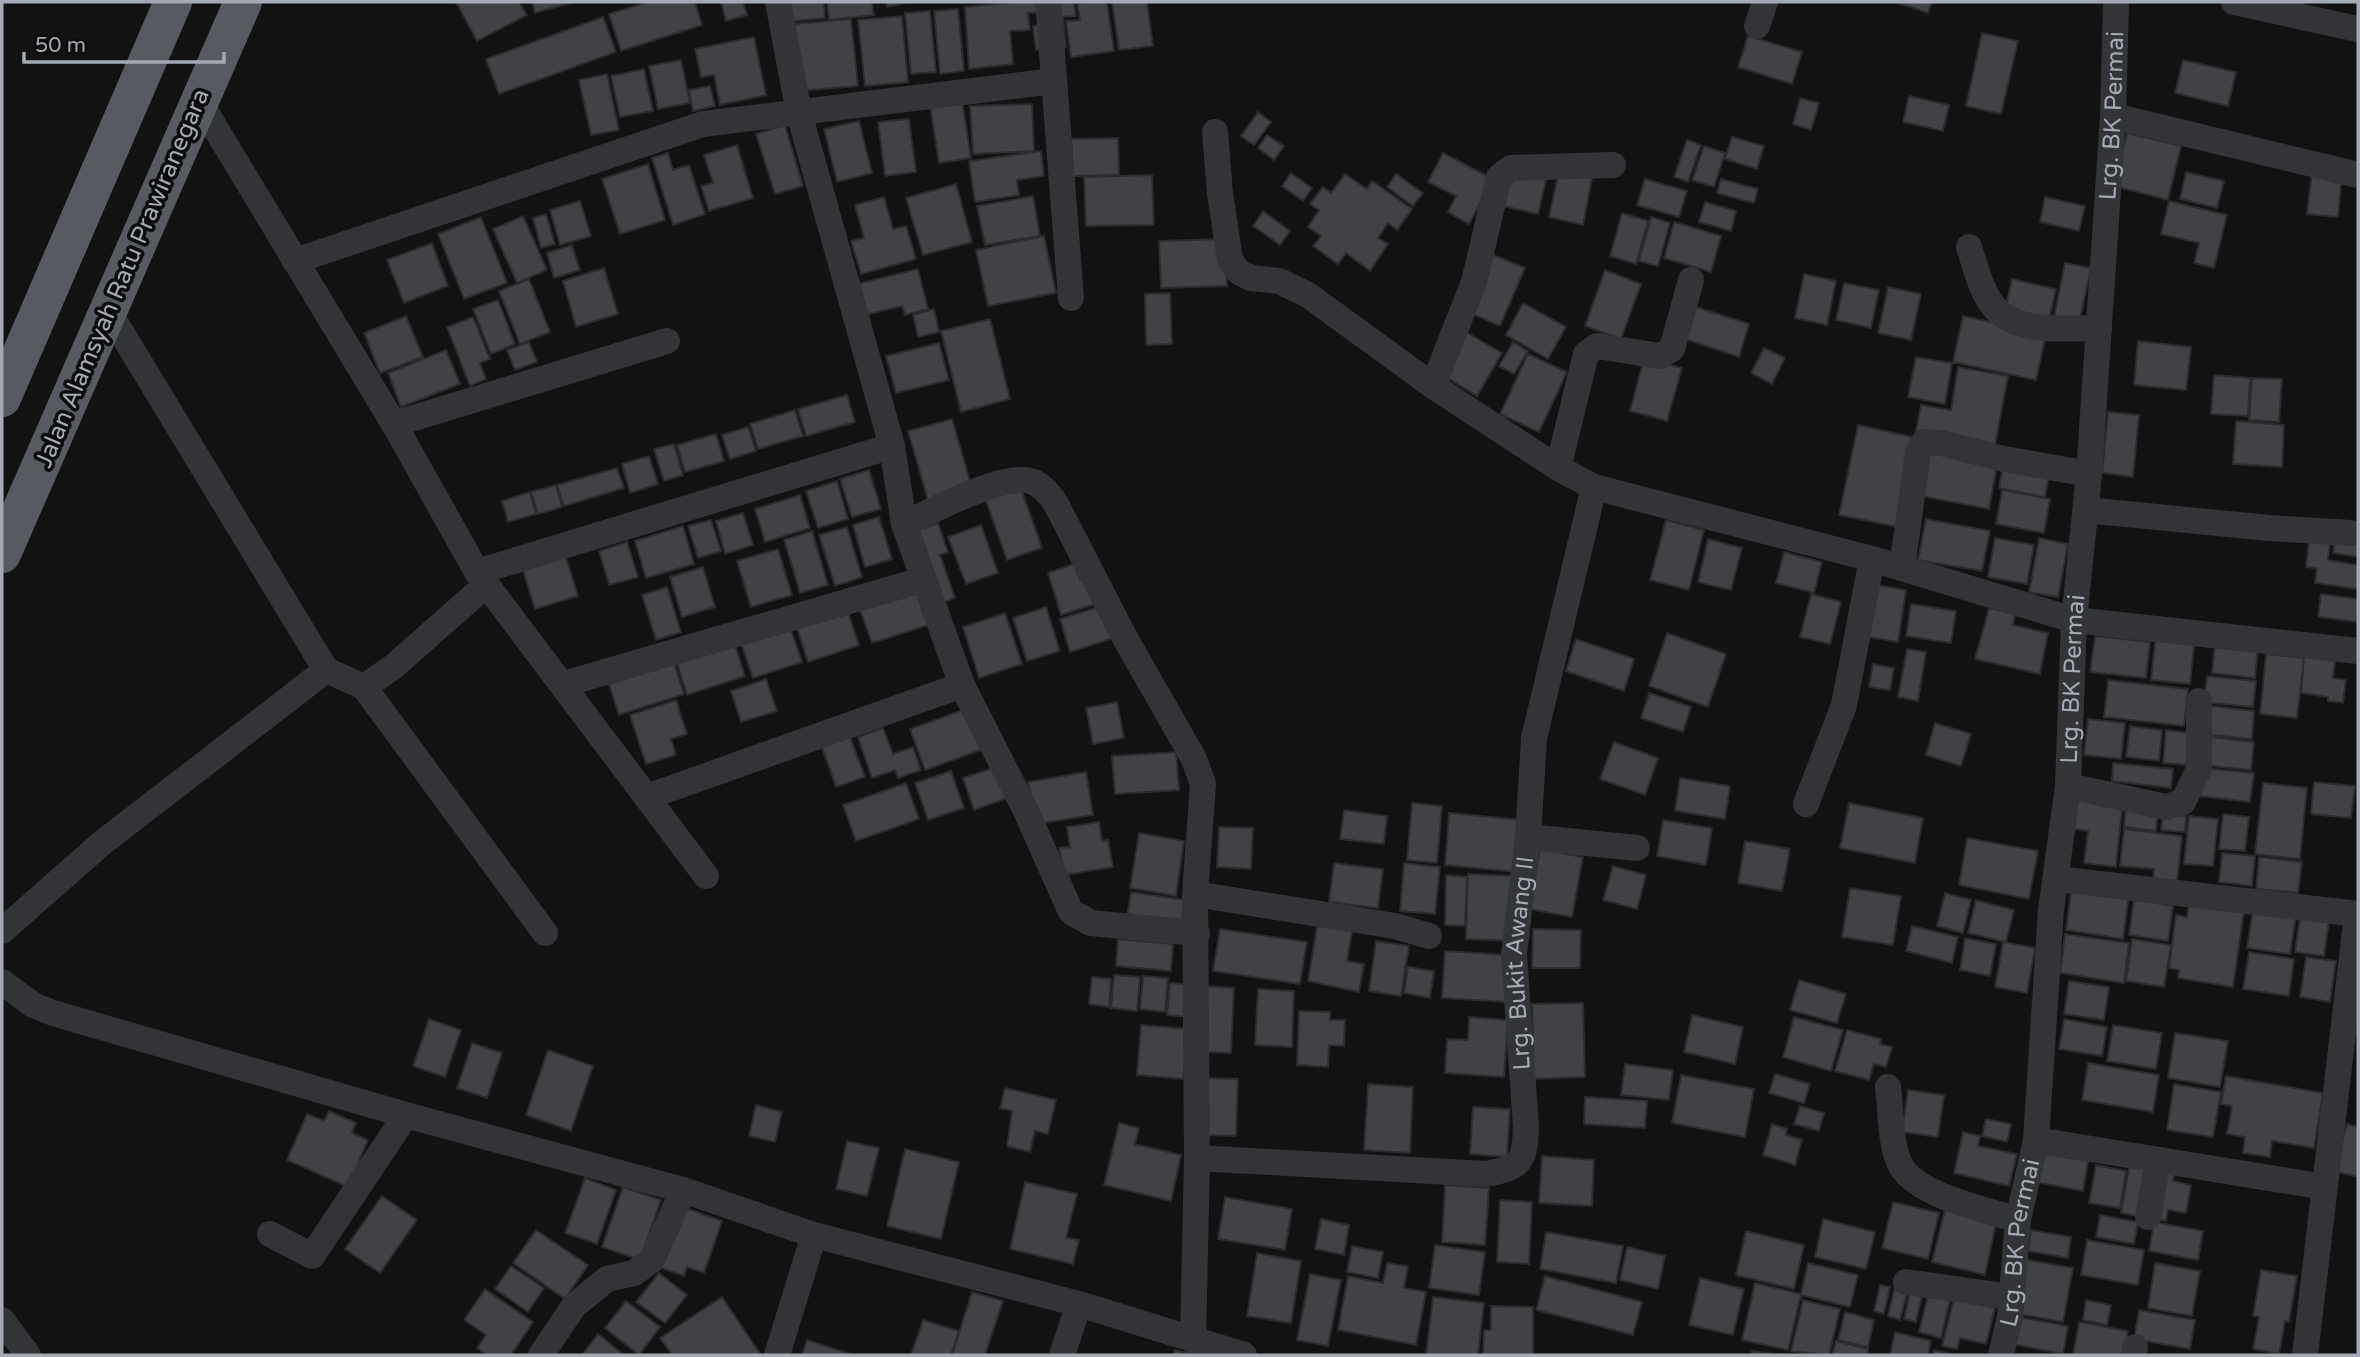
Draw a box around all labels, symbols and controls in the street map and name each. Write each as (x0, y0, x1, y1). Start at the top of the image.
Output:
scale bar (24, 21, 224, 65)
street label: Lrg. BK Permai (2093, 31, 2130, 201)
text: 50 m (35, 33, 86, 58)
street label: Jalan Alamsyah Ratu Prawiranegara (29, 84, 216, 472)
street label: Lrg. BK Permai (2055, 593, 2092, 764)
street label: Lrg. Bukit Awang II (1500, 855, 1541, 1071)
street label: Lrg. BK Permai (1994, 1156, 2046, 1330)

